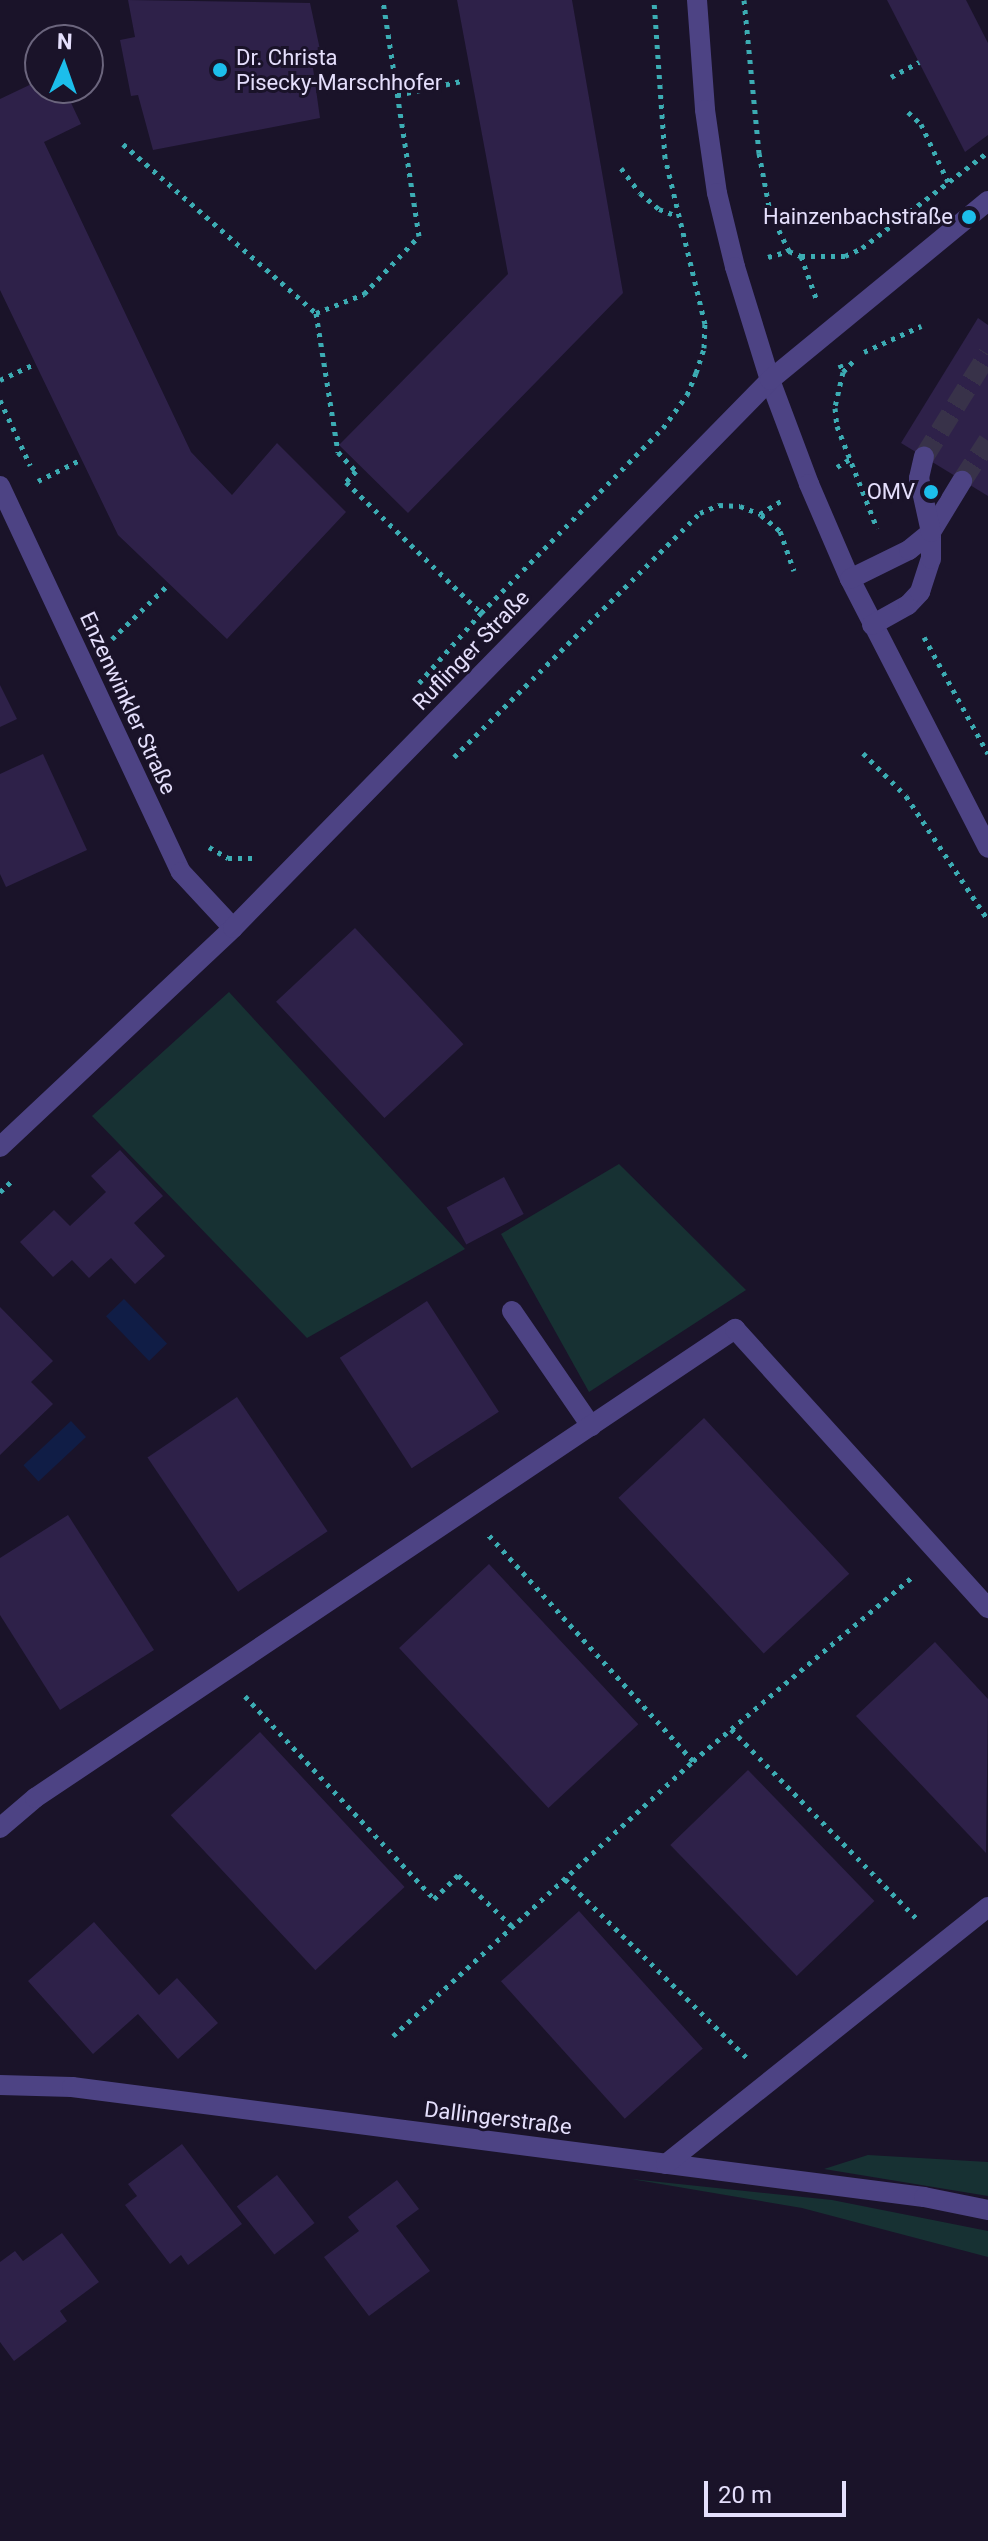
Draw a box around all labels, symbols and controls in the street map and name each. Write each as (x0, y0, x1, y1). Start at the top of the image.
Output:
north arrow (24, 24, 104, 104)
text: N (57, 29, 73, 54)
place label: Dr. Christa Pisecky-Marschhofer (236, 44, 442, 96)
marker: Dr. Christa Pisecky-Marschhofer (211, 61, 229, 79)
place label: Hainzenbachstraße (763, 204, 953, 230)
marker: Hainzenbachstraße (960, 208, 978, 226)
place label: OMV (867, 479, 915, 505)
marker: OMV (922, 483, 940, 501)
street label: Ruflinger Straße (407, 585, 535, 715)
street label: Enzenwinkler Straße (74, 608, 182, 798)
street label: Dallingerstraße (423, 2096, 573, 2140)
scale bar (708, 2465, 850, 2515)
text: 20 m (718, 2481, 772, 2509)

